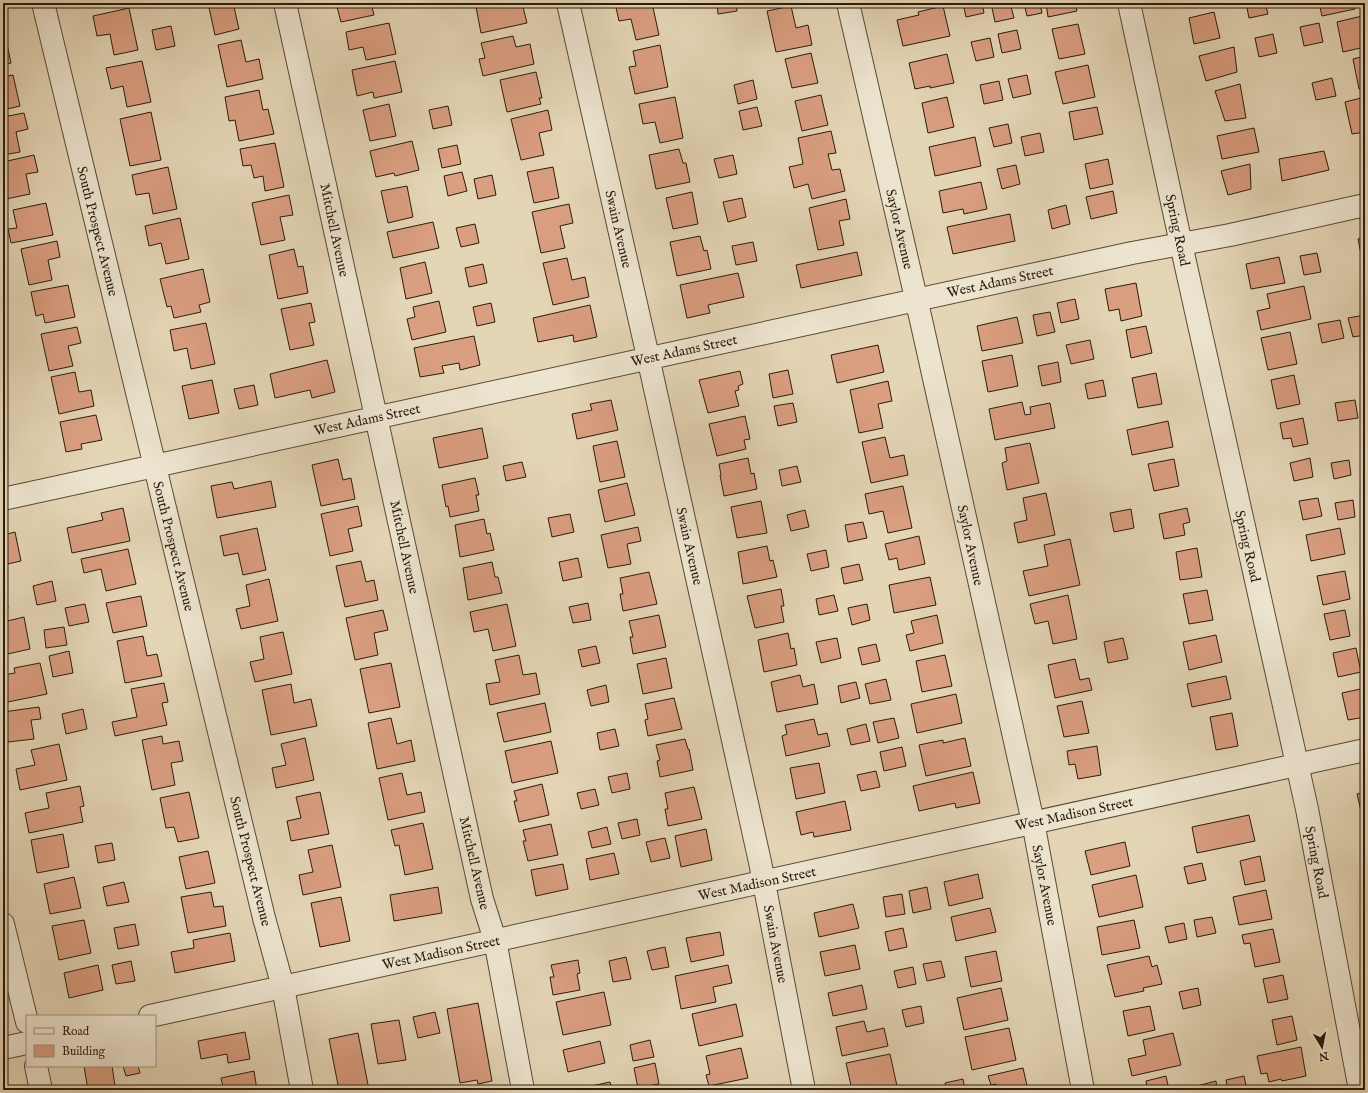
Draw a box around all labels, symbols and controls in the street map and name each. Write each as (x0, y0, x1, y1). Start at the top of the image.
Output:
street label: South Prospect Avenue (72, 164, 122, 299)
street label: Mitchell Avenue (315, 182, 353, 279)
street label: Saylor Avenue (881, 187, 917, 272)
street label: Swain Avenue (600, 189, 636, 270)
street label: Spring Road (1161, 192, 1194, 268)
street label: West Adams Street (945, 262, 1055, 302)
street label: West Adams Street (629, 331, 739, 371)
street label: West Adams Street (312, 400, 422, 440)
street label: South Prospect Avenue (148, 479, 198, 614)
street label: Mitchell Avenue (385, 499, 423, 596)
street label: Saylor Avenue (953, 503, 987, 588)
street label: Swain Avenue (671, 506, 707, 587)
street label: Spring Road (1230, 508, 1264, 585)
street label: West Madison Street (1014, 793, 1135, 835)
street label: South Prospect Avenue (225, 794, 275, 929)
street label: Mitchell Avenue (455, 815, 494, 912)
street label: Spring Road (1300, 824, 1332, 900)
street label: Saylor Avenue (1027, 843, 1061, 928)
street label: West Madison Street (697, 863, 818, 905)
street label: Swain Avenue (759, 904, 792, 985)
street label: West Madison Street (381, 932, 502, 974)
legend (26, 1015, 156, 1067)
text: Road (62, 1024, 90, 1039)
north arrow (1302, 1027, 1342, 1067)
text: Building (62, 1044, 106, 1059)
text: N (1317, 1048, 1330, 1064)

